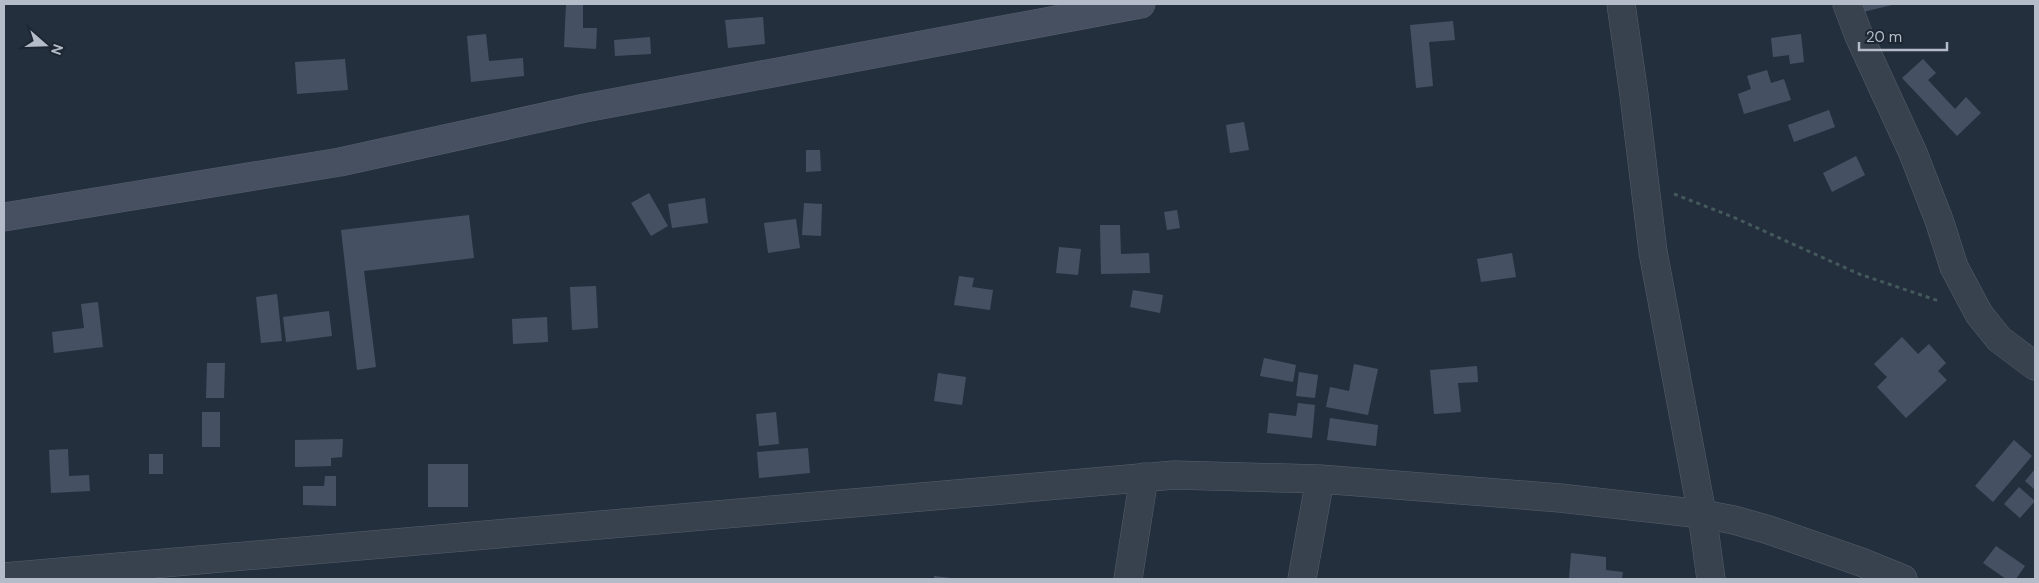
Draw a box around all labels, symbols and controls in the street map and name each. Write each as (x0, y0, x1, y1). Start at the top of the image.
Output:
north arrow (20, 20, 70, 70)
scale bar (1859, 20, 1946, 52)
text: 20 m (1866, 27, 1902, 47)
text: N (47, 42, 67, 57)

